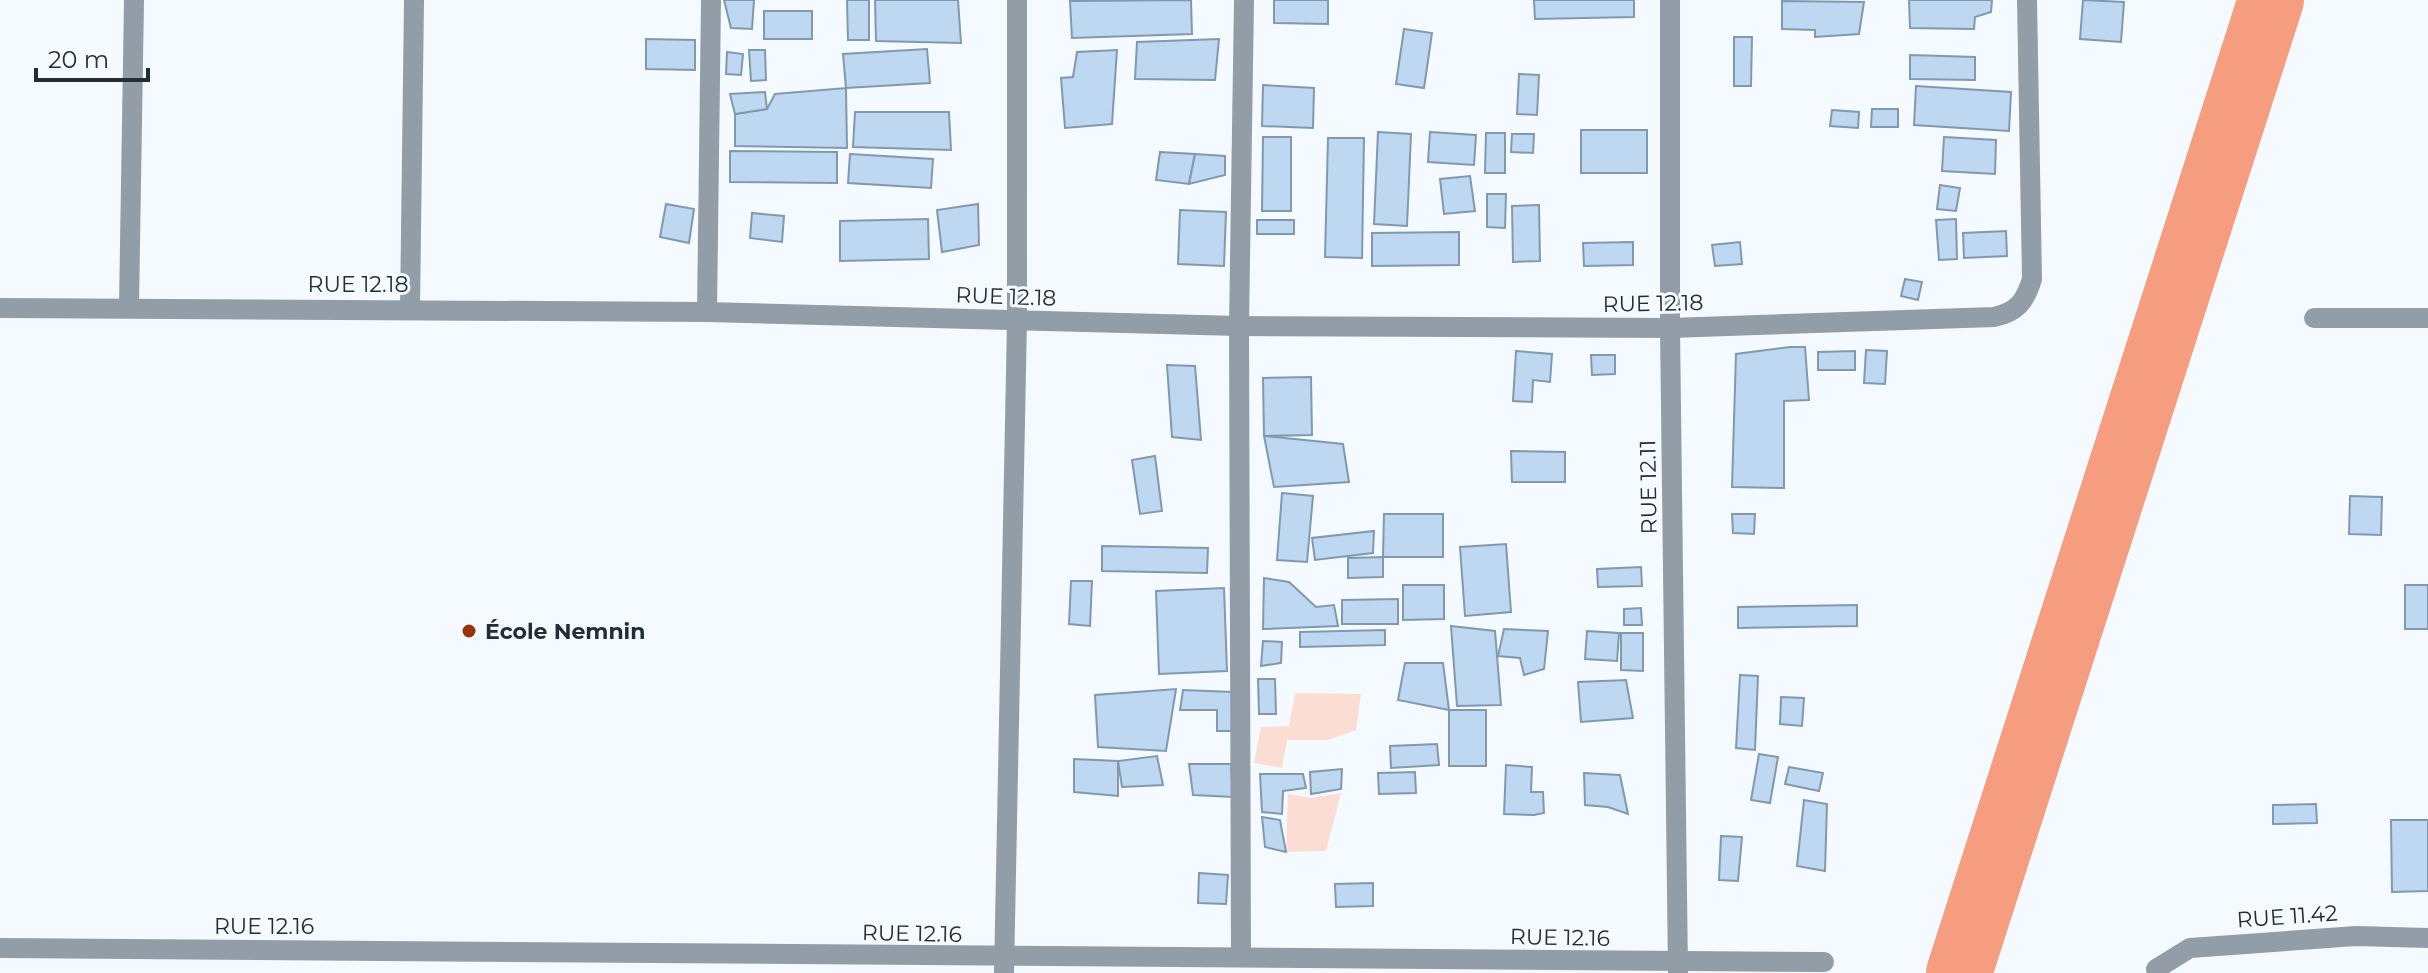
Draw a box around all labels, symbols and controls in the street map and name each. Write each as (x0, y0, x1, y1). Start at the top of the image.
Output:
scale bar (36, 32, 148, 82)
text: 20 m (48, 45, 109, 74)
street label: RUE 12.18 (308, 271, 408, 298)
street label: RUE 12.18 (955, 281, 1057, 312)
street label: RUE 12.18 (1602, 289, 1704, 318)
street label: RUE 12.11 (1634, 439, 1663, 535)
place label: École Nemnin (485, 618, 645, 645)
marker: École Nemnin (460, 622, 478, 640)
street label: RUE 11.42 (2236, 900, 2338, 933)
street label: RUE 12.16 (214, 913, 314, 940)
street label: RUE 12.16 (862, 919, 962, 948)
street label: RUE 12.16 (1510, 923, 1610, 952)

